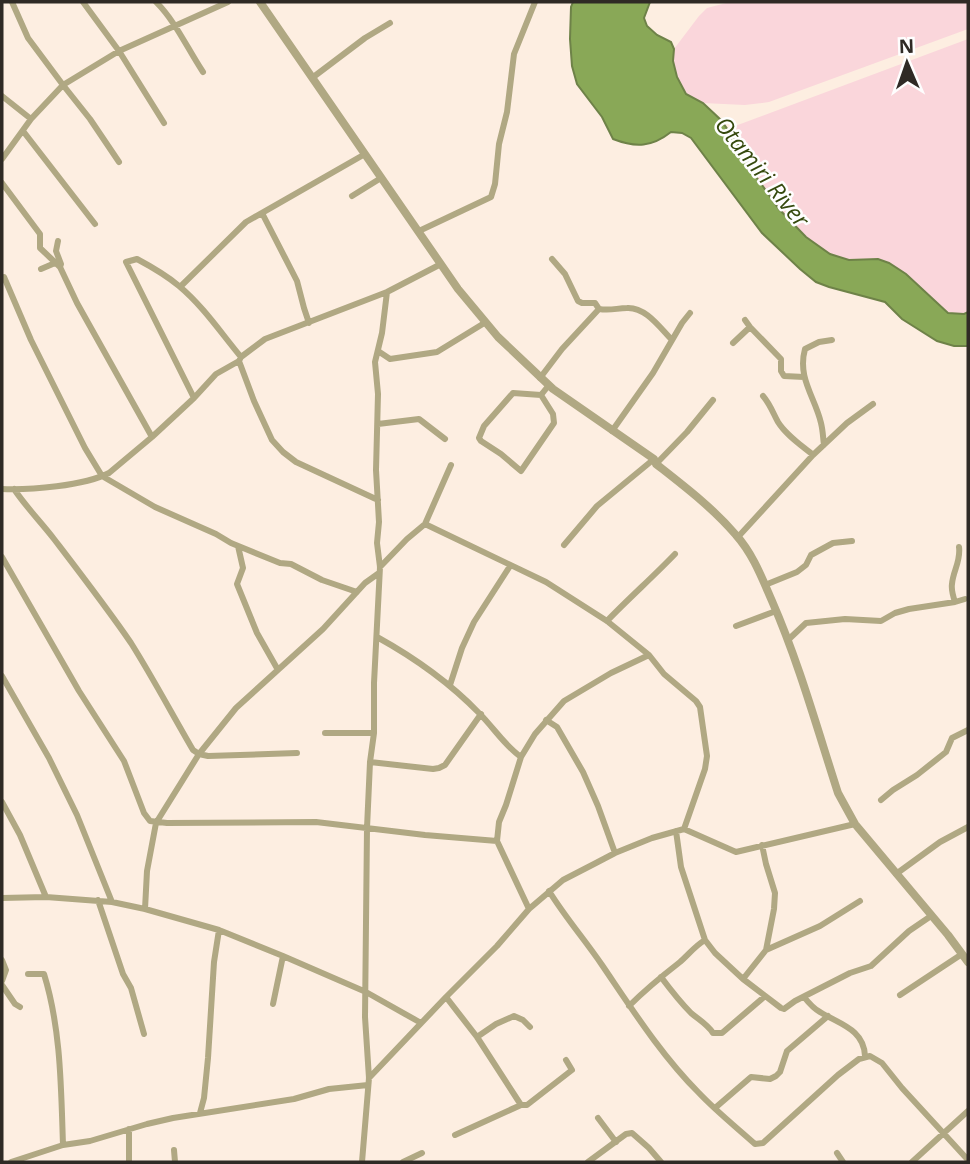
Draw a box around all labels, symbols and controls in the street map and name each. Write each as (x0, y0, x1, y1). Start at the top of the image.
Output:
north arrow (872, 28, 942, 98)
text: N (898, 33, 915, 59)
water label: Otamiri River (708, 109, 818, 234)

